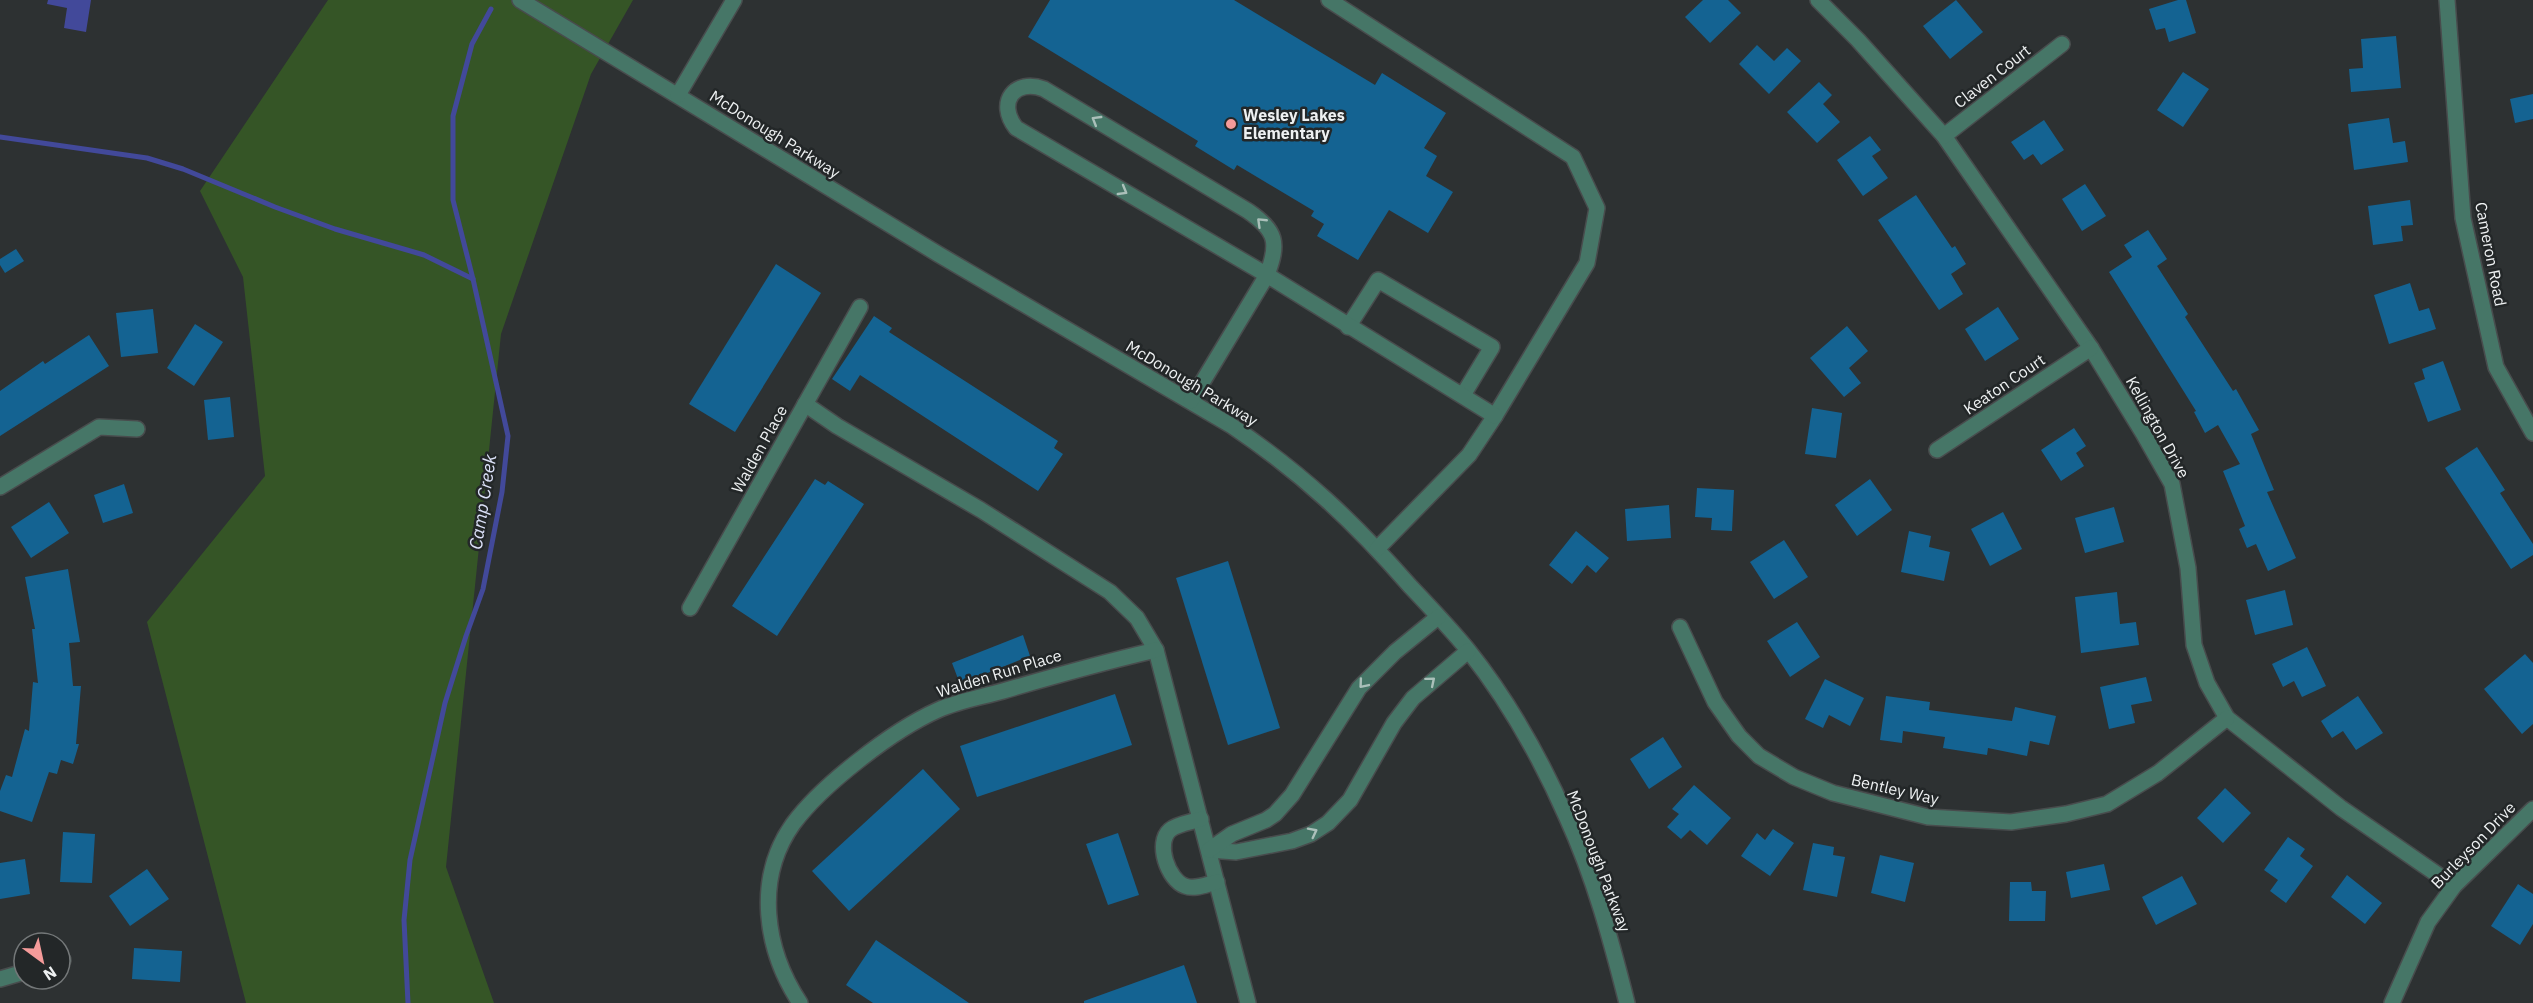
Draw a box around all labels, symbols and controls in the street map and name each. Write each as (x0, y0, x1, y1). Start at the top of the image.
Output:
street label: Claven Court (1950, 40, 2034, 112)
street label: McDonough Parkway (706, 86, 844, 182)
place label: Wesley Lakes Elementary (1243, 105, 1345, 143)
one-way arrow (1092, 115, 1102, 127)
marker: Wesley Lakes Elementary (1224, 117, 1238, 131)
one-way arrow (1117, 183, 1127, 195)
street label: Cameron Road (2471, 200, 2511, 308)
one-way arrow (1258, 219, 1269, 230)
street label: McDonough Parkway (1122, 336, 1262, 430)
street label: Keaton Court (1959, 349, 2049, 419)
street label: Kellington Drive (2122, 373, 2194, 482)
street label: Walden Place (727, 401, 791, 496)
water label: Camp Creek (464, 452, 501, 551)
street label: Walden Run Place (934, 644, 1064, 701)
one-way arrow (1360, 677, 1371, 688)
one-way arrow (1424, 677, 1435, 688)
street label: Bentley Way (1849, 769, 1941, 809)
street label: McDonough Parkway (1563, 787, 1635, 935)
street label: Burleyson Drive (2427, 797, 2520, 893)
one-way arrow (1306, 828, 1317, 839)
north arrow (12, 931, 72, 991)
text: N (40, 962, 60, 985)

